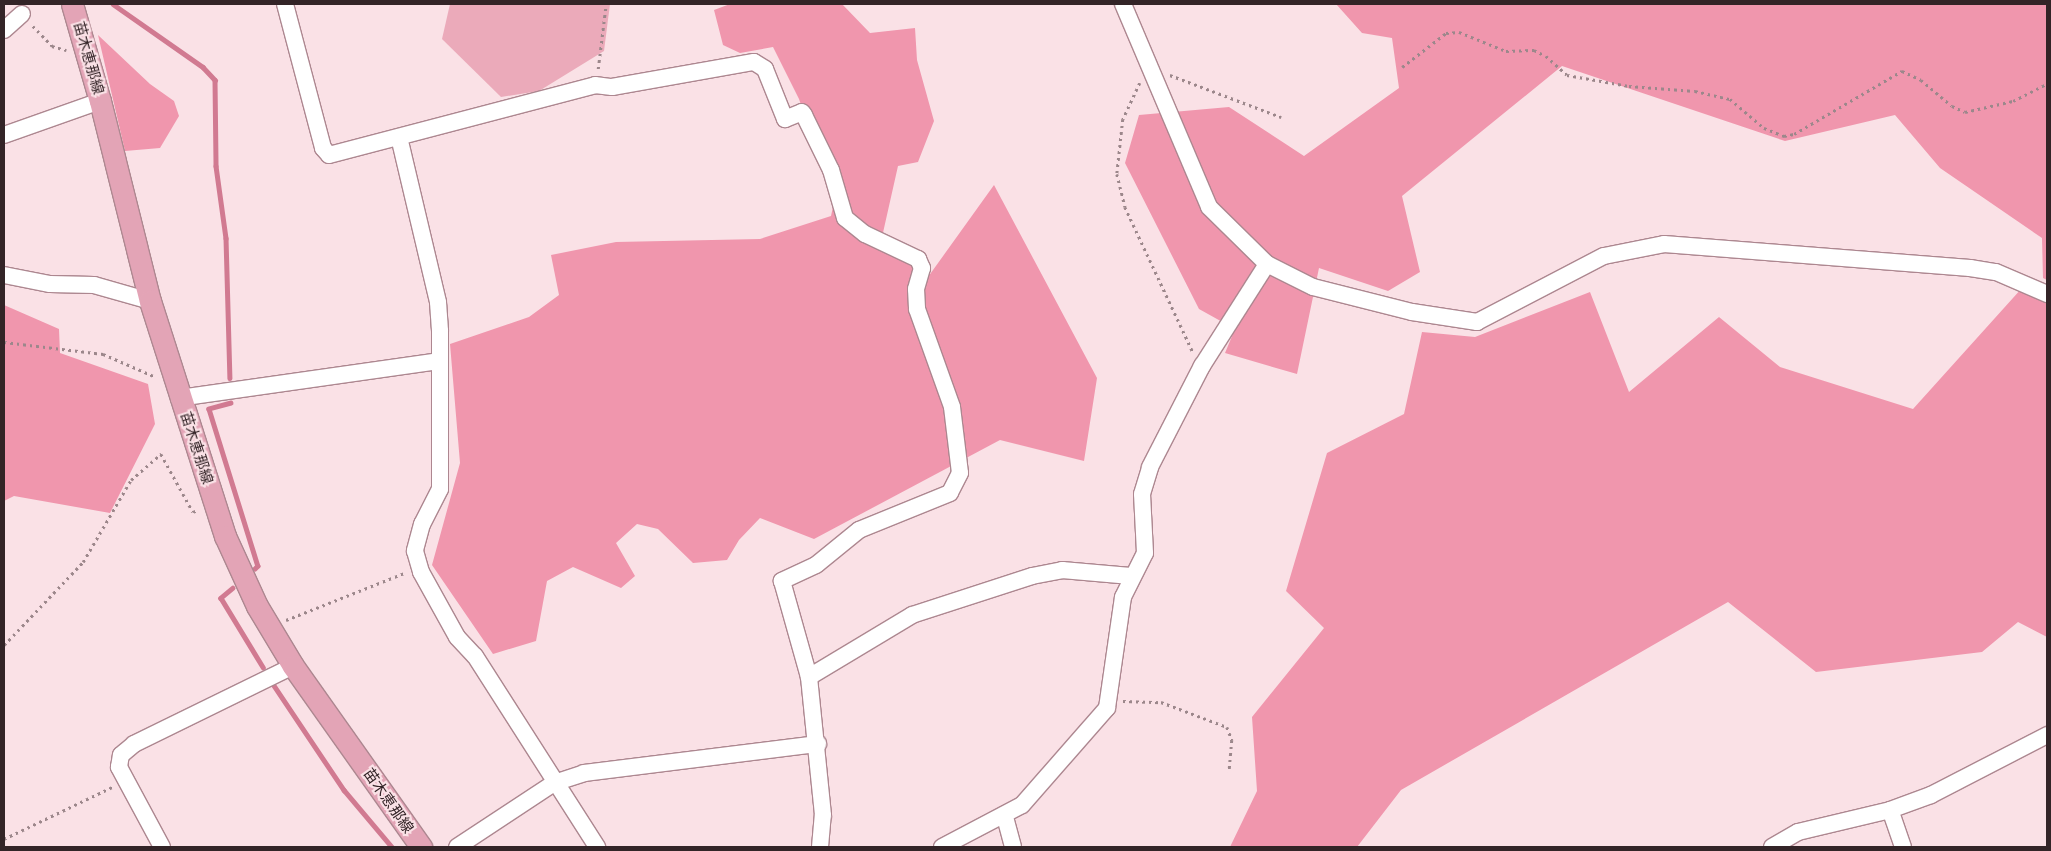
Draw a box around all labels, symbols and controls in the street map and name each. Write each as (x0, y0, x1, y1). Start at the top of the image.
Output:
street label: 苗木恵那線 (69, 19, 107, 97)
street label: 苗木恵那線 (176, 410, 216, 486)
street label: 苗木恵那線 (359, 765, 417, 837)

